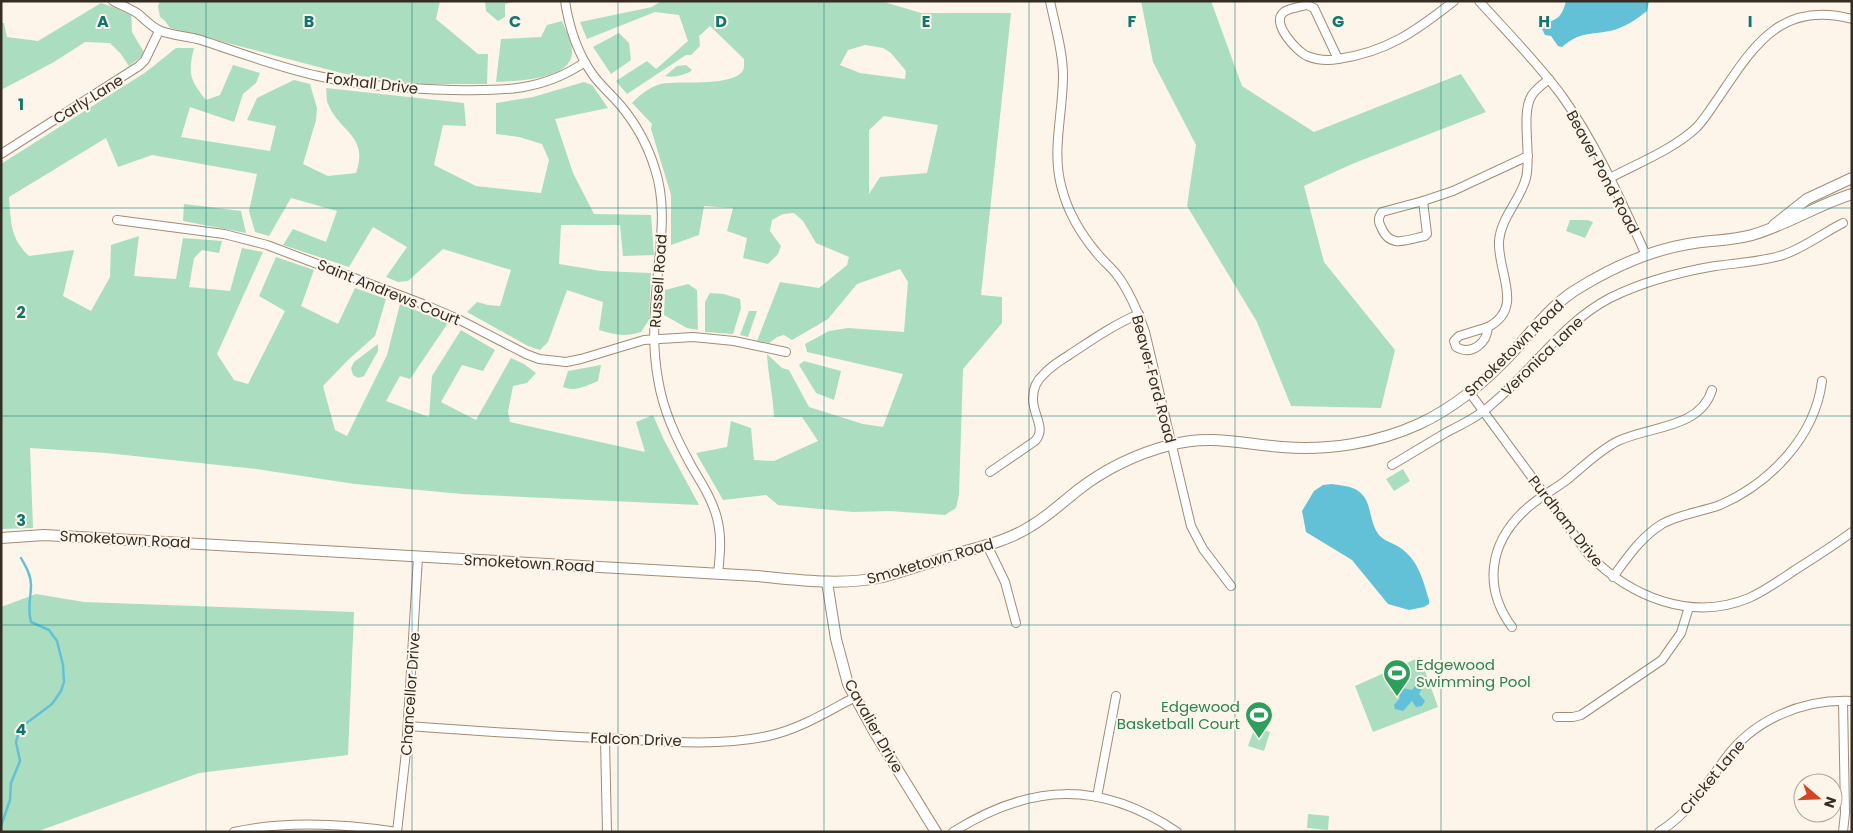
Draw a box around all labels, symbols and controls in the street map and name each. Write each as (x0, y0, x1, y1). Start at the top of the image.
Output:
text: A (97, 10, 109, 33)
text: B (304, 10, 314, 33)
text: C (509, 10, 521, 33)
text: D (715, 10, 727, 33)
text: E (922, 10, 930, 33)
text: F (1128, 10, 1137, 33)
text: G (1332, 10, 1344, 33)
text: H (1538, 10, 1550, 33)
text: I (1748, 10, 1752, 33)
street label: Foxhall Drive (325, 67, 419, 99)
street label: Carly Lane (49, 69, 127, 129)
text: 1 (18, 93, 24, 116)
street label: Beaver Pond Road (1562, 107, 1644, 237)
street label: Russell Road (644, 233, 672, 329)
street label: Saint Andrews Court (314, 254, 464, 330)
street label: Smoketown Road (1460, 295, 1568, 401)
text: 2 (16, 301, 26, 324)
street label: Veronica Lane (1496, 311, 1588, 401)
street label: Beaver Ford Road (1127, 313, 1181, 445)
street label: Purdham Drive (1524, 471, 1608, 571)
text: 3 (16, 509, 26, 532)
street label: Smoketown Road (59, 525, 191, 553)
street label: Smoketown Road (864, 533, 996, 589)
street label: Smoketown Road (463, 549, 595, 577)
street label: Chancellor Drive (395, 632, 425, 756)
place label: Edgewood Swimming Pool (1416, 654, 1531, 692)
sports icon: Edgewood Swimming Pool (1382, 658, 1412, 697)
street label: Cavalier Drive (840, 675, 908, 777)
place label: Edgewood Basketball Court (1117, 696, 1240, 734)
sports icon: Edgewood Basketball Court (1244, 700, 1274, 739)
text: 4 (16, 718, 27, 741)
street label: Falcon Drive (590, 727, 682, 751)
street label: Cricket Lane (1674, 735, 1750, 819)
north arrow (1793, 773, 1843, 823)
text: N (1819, 794, 1841, 810)

